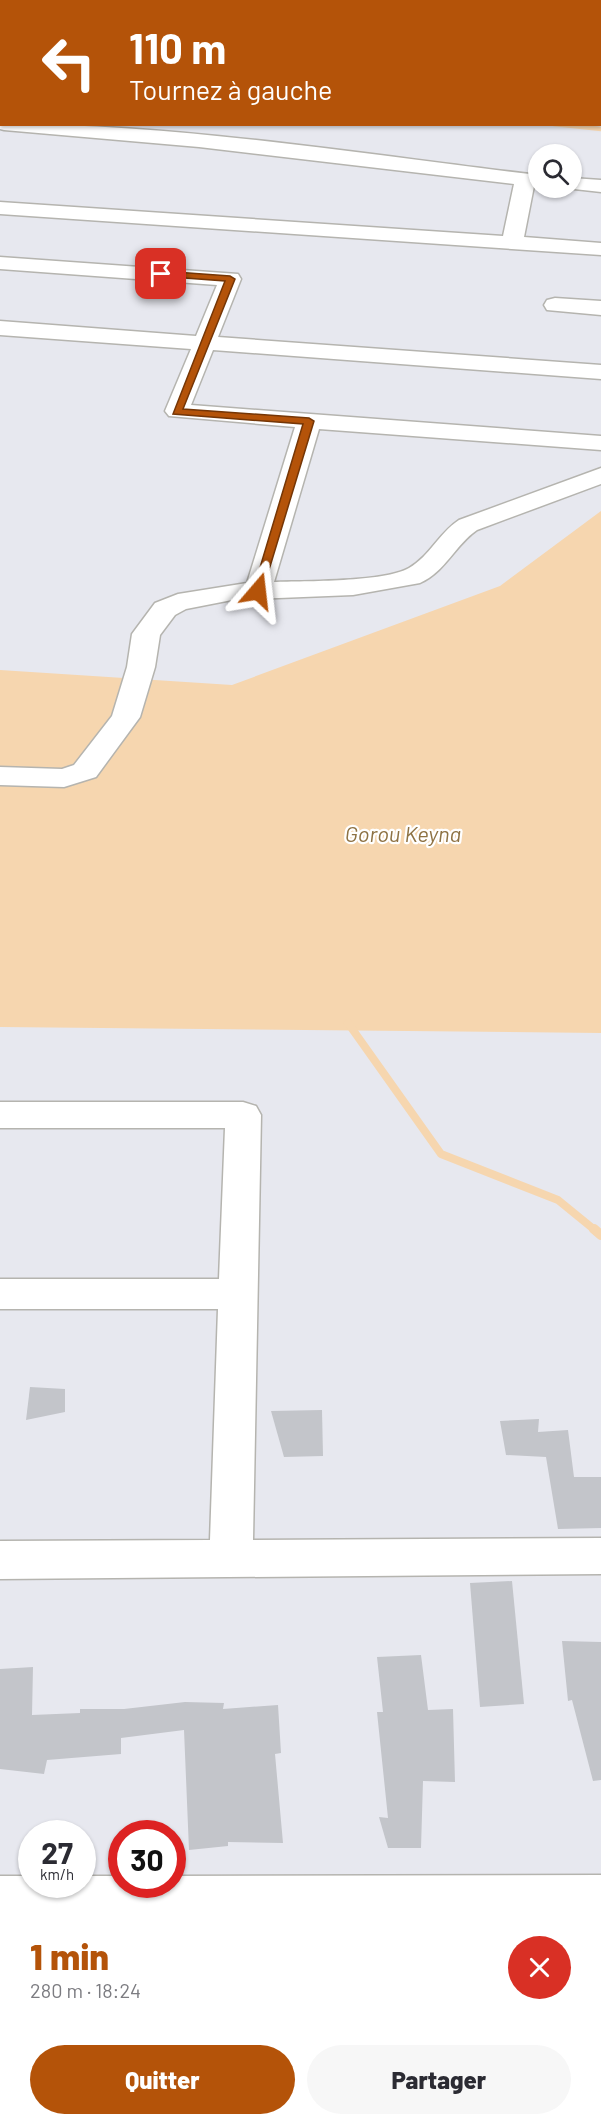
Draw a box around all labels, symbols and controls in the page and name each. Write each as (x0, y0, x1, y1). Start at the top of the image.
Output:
text: 110 m (129, 22, 226, 72)
icon: left (30, 24, 108, 102)
text: Tournez à gauche (129, 73, 332, 105)
map controls (528, 144, 582, 198)
button: search (528, 144, 582, 198)
pin (135, 248, 186, 299)
icon: arrive (144, 257, 177, 290)
position arrow (226, 559, 290, 623)
water label: Gorou Keyna (345, 820, 461, 846)
speed limit sign: 30 (108, 1820, 186, 1898)
text: 27 (41, 1834, 73, 1870)
text: km/h (40, 1865, 74, 1883)
text: 1 min (30, 1934, 109, 1977)
button: close (508, 1936, 571, 1999)
text: 280 m · 18:24 (30, 1978, 141, 2002)
button: Quitter (30, 2045, 295, 2114)
button: Partager (307, 2045, 571, 2114)

